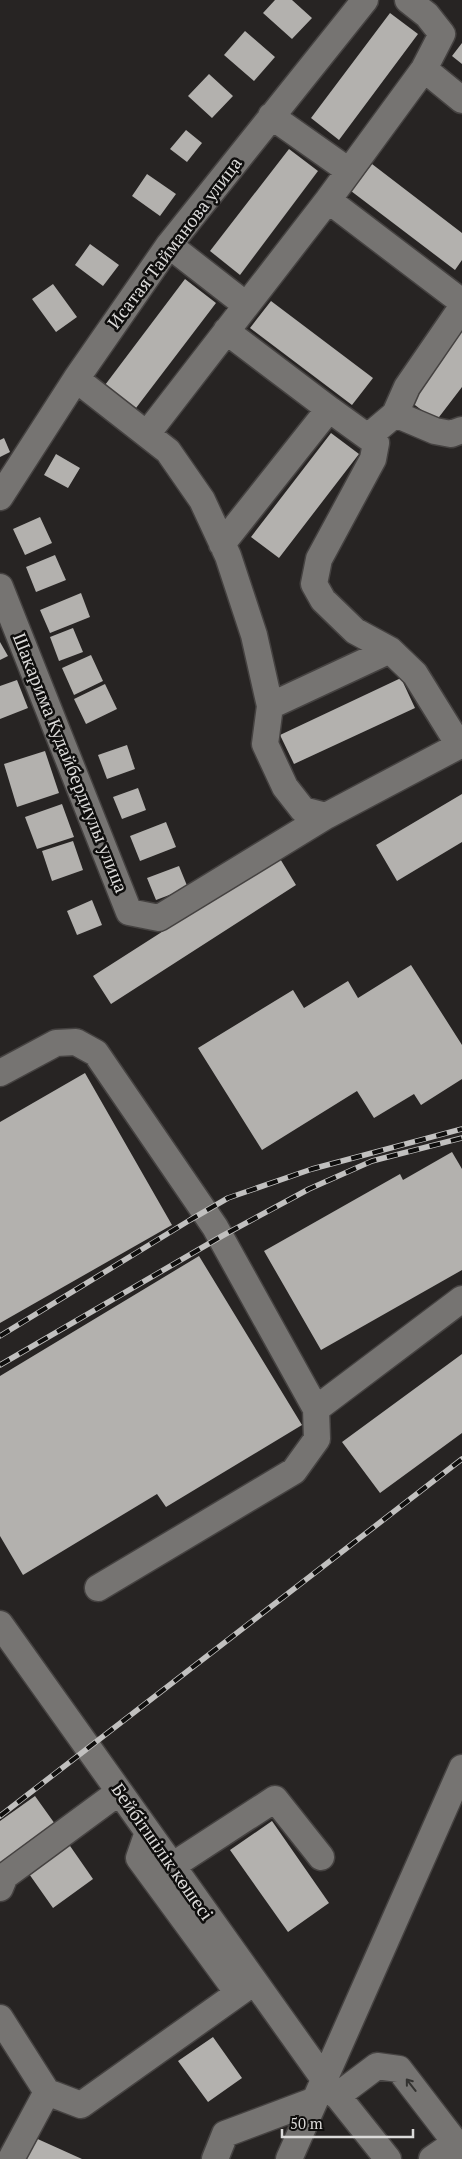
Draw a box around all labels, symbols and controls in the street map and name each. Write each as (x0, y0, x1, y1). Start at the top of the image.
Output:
street label: Исатая Тайманова улица (102, 152, 247, 333)
street label: Шакарима Кудайбердиулы улица (8, 629, 134, 896)
street label: Бейбітшілік көшесі (107, 1778, 219, 1925)
one-way arrow (406, 2078, 416, 2092)
scale bar (282, 2106, 413, 2138)
text: 50 m (290, 2113, 323, 2133)

